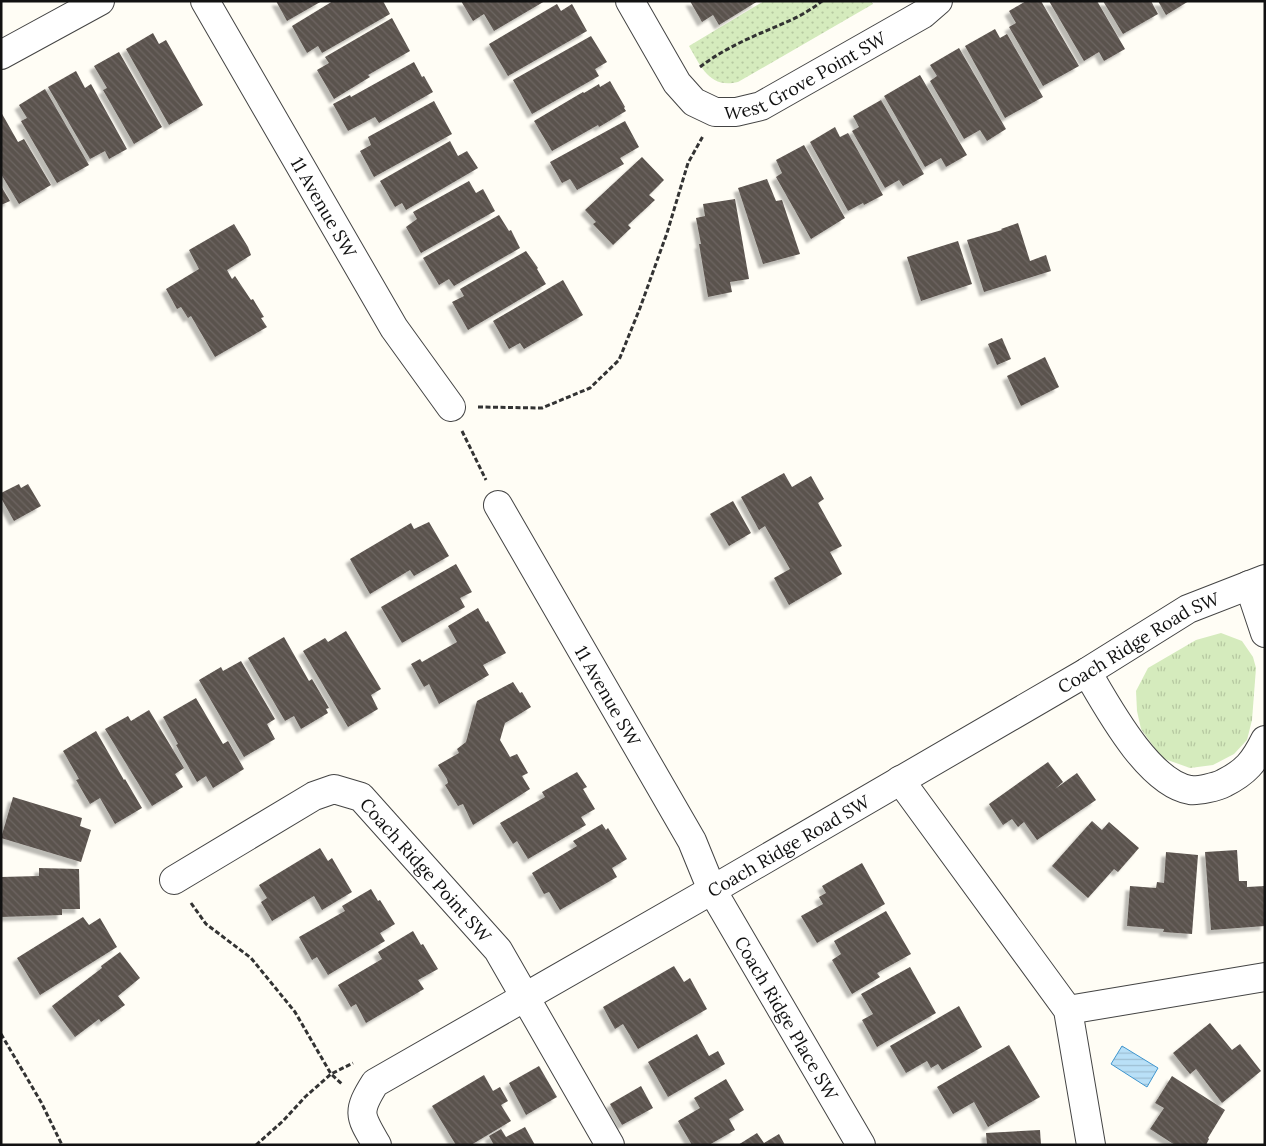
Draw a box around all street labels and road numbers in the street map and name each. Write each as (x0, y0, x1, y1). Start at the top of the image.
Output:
street label: West Grove Point SW (724, 26, 891, 124)
street label: 11 Avenue SW (286, 153, 363, 262)
street label: Coach Ridge Road SW (1053, 586, 1223, 698)
street label: 11 Avenue SW (570, 641, 646, 751)
street label: Coach Ridge Road SW (703, 789, 874, 902)
street label: Coach Ridge Point SW (355, 793, 497, 947)
street label: Coach Ridge Place SW (730, 932, 844, 1105)

